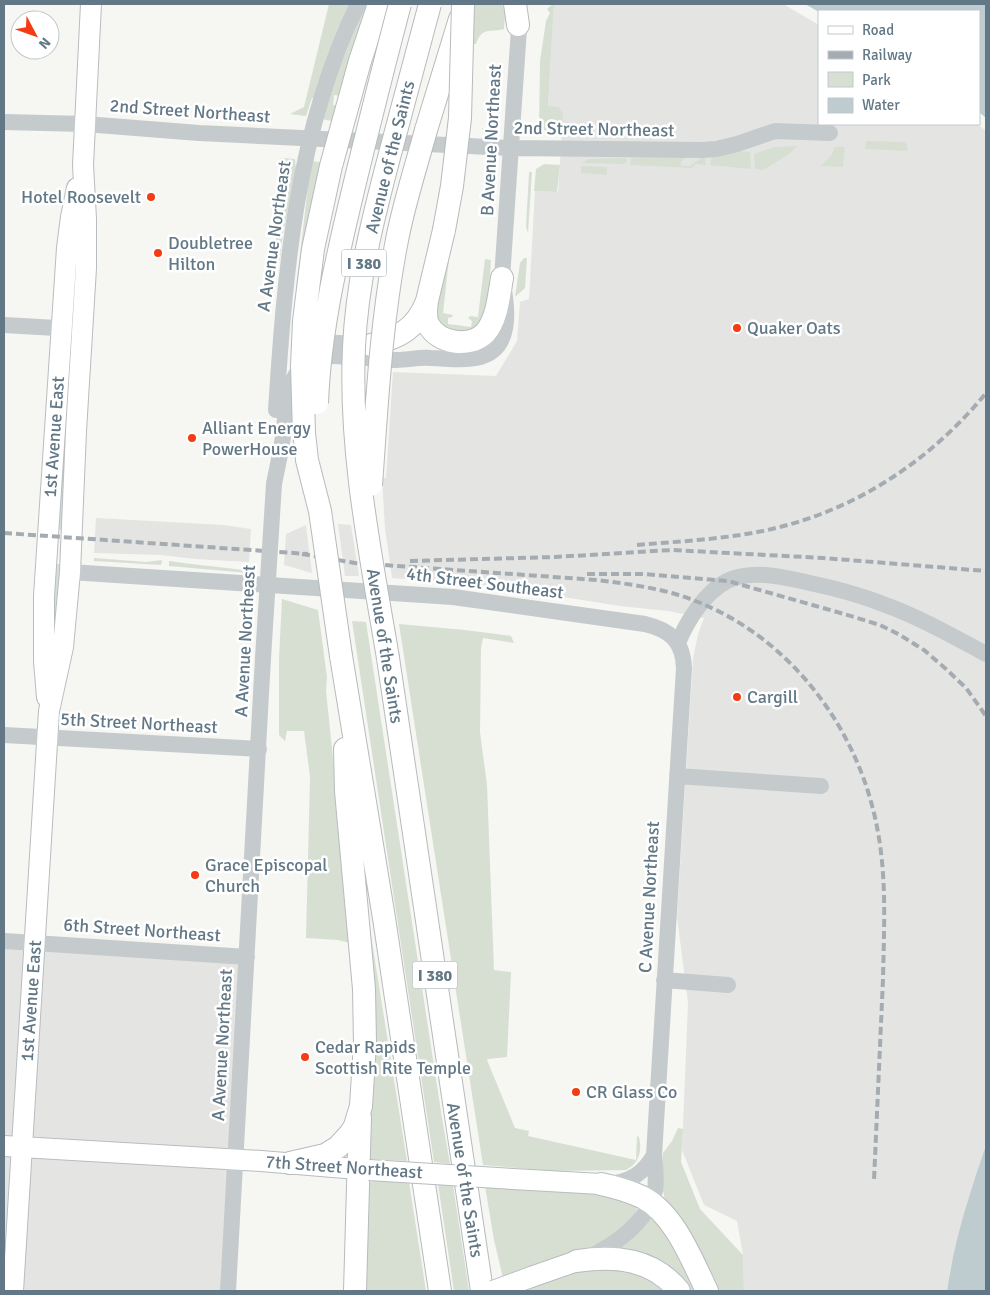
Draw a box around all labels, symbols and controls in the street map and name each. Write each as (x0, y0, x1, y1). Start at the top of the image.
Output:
north arrow (10, 10, 60, 60)
legend (818, 10, 980, 125)
text: Road (862, 21, 894, 39)
text: N (35, 34, 54, 52)
text: Railway (862, 46, 912, 64)
street label: B Avenue Northeast (476, 63, 506, 217)
text: Park (862, 71, 891, 89)
street label: Avenue of the Saints (360, 78, 420, 236)
street label: 2nd Street Northeast (109, 94, 271, 128)
text: Water (862, 96, 900, 114)
street label: 2nd Street Northeast (513, 117, 675, 141)
street label: A Avenue Northeast (253, 159, 295, 313)
place label: Hotel Roosevelt (21, 186, 141, 208)
marker: Hotel Roosevelt (145, 191, 157, 203)
place label: Doubletree Hilton (168, 232, 253, 275)
marker: Doubletree Hilton (152, 247, 164, 259)
road number: I 380 (342, 250, 386, 276)
place label: Quaker Oats (747, 317, 841, 339)
marker: Quaker Oats (731, 322, 743, 334)
street label: 1st Avenue East (39, 376, 69, 498)
place label: Alliant Energy PowerHouse (202, 417, 311, 460)
marker: Alliant Energy PowerHouse (186, 432, 198, 444)
street label: 4th Street Southeast (405, 562, 565, 604)
street label: A Avenue Northeast (230, 564, 260, 718)
street label: Avenue of the Saints (362, 567, 408, 725)
place label: Cargill (747, 686, 798, 708)
marker: Cargill (731, 691, 743, 703)
street label: 5th Street Northeast (60, 708, 218, 738)
street label: C Avenue Northeast (634, 820, 664, 974)
place label: Grace Episcopal Church (205, 854, 328, 897)
marker: Grace Episcopal Church (189, 869, 201, 881)
street label: 6th Street Northeast (63, 914, 221, 946)
street label: 1st Avenue East (16, 940, 46, 1062)
road number: I 380 (412, 962, 458, 988)
street label: A Avenue Northeast (207, 968, 237, 1122)
place label: Cedar Rapids Scottish Rite Temple (315, 1036, 471, 1079)
marker: Cedar Rapids Scottish Rite Temple (299, 1051, 311, 1063)
place label: CR Glass Co (586, 1081, 677, 1103)
marker: CR Glass Co (570, 1086, 582, 1098)
street label: Avenue of the Saints (442, 1101, 488, 1259)
street label: 7th Street Northeast (265, 1151, 423, 1183)

